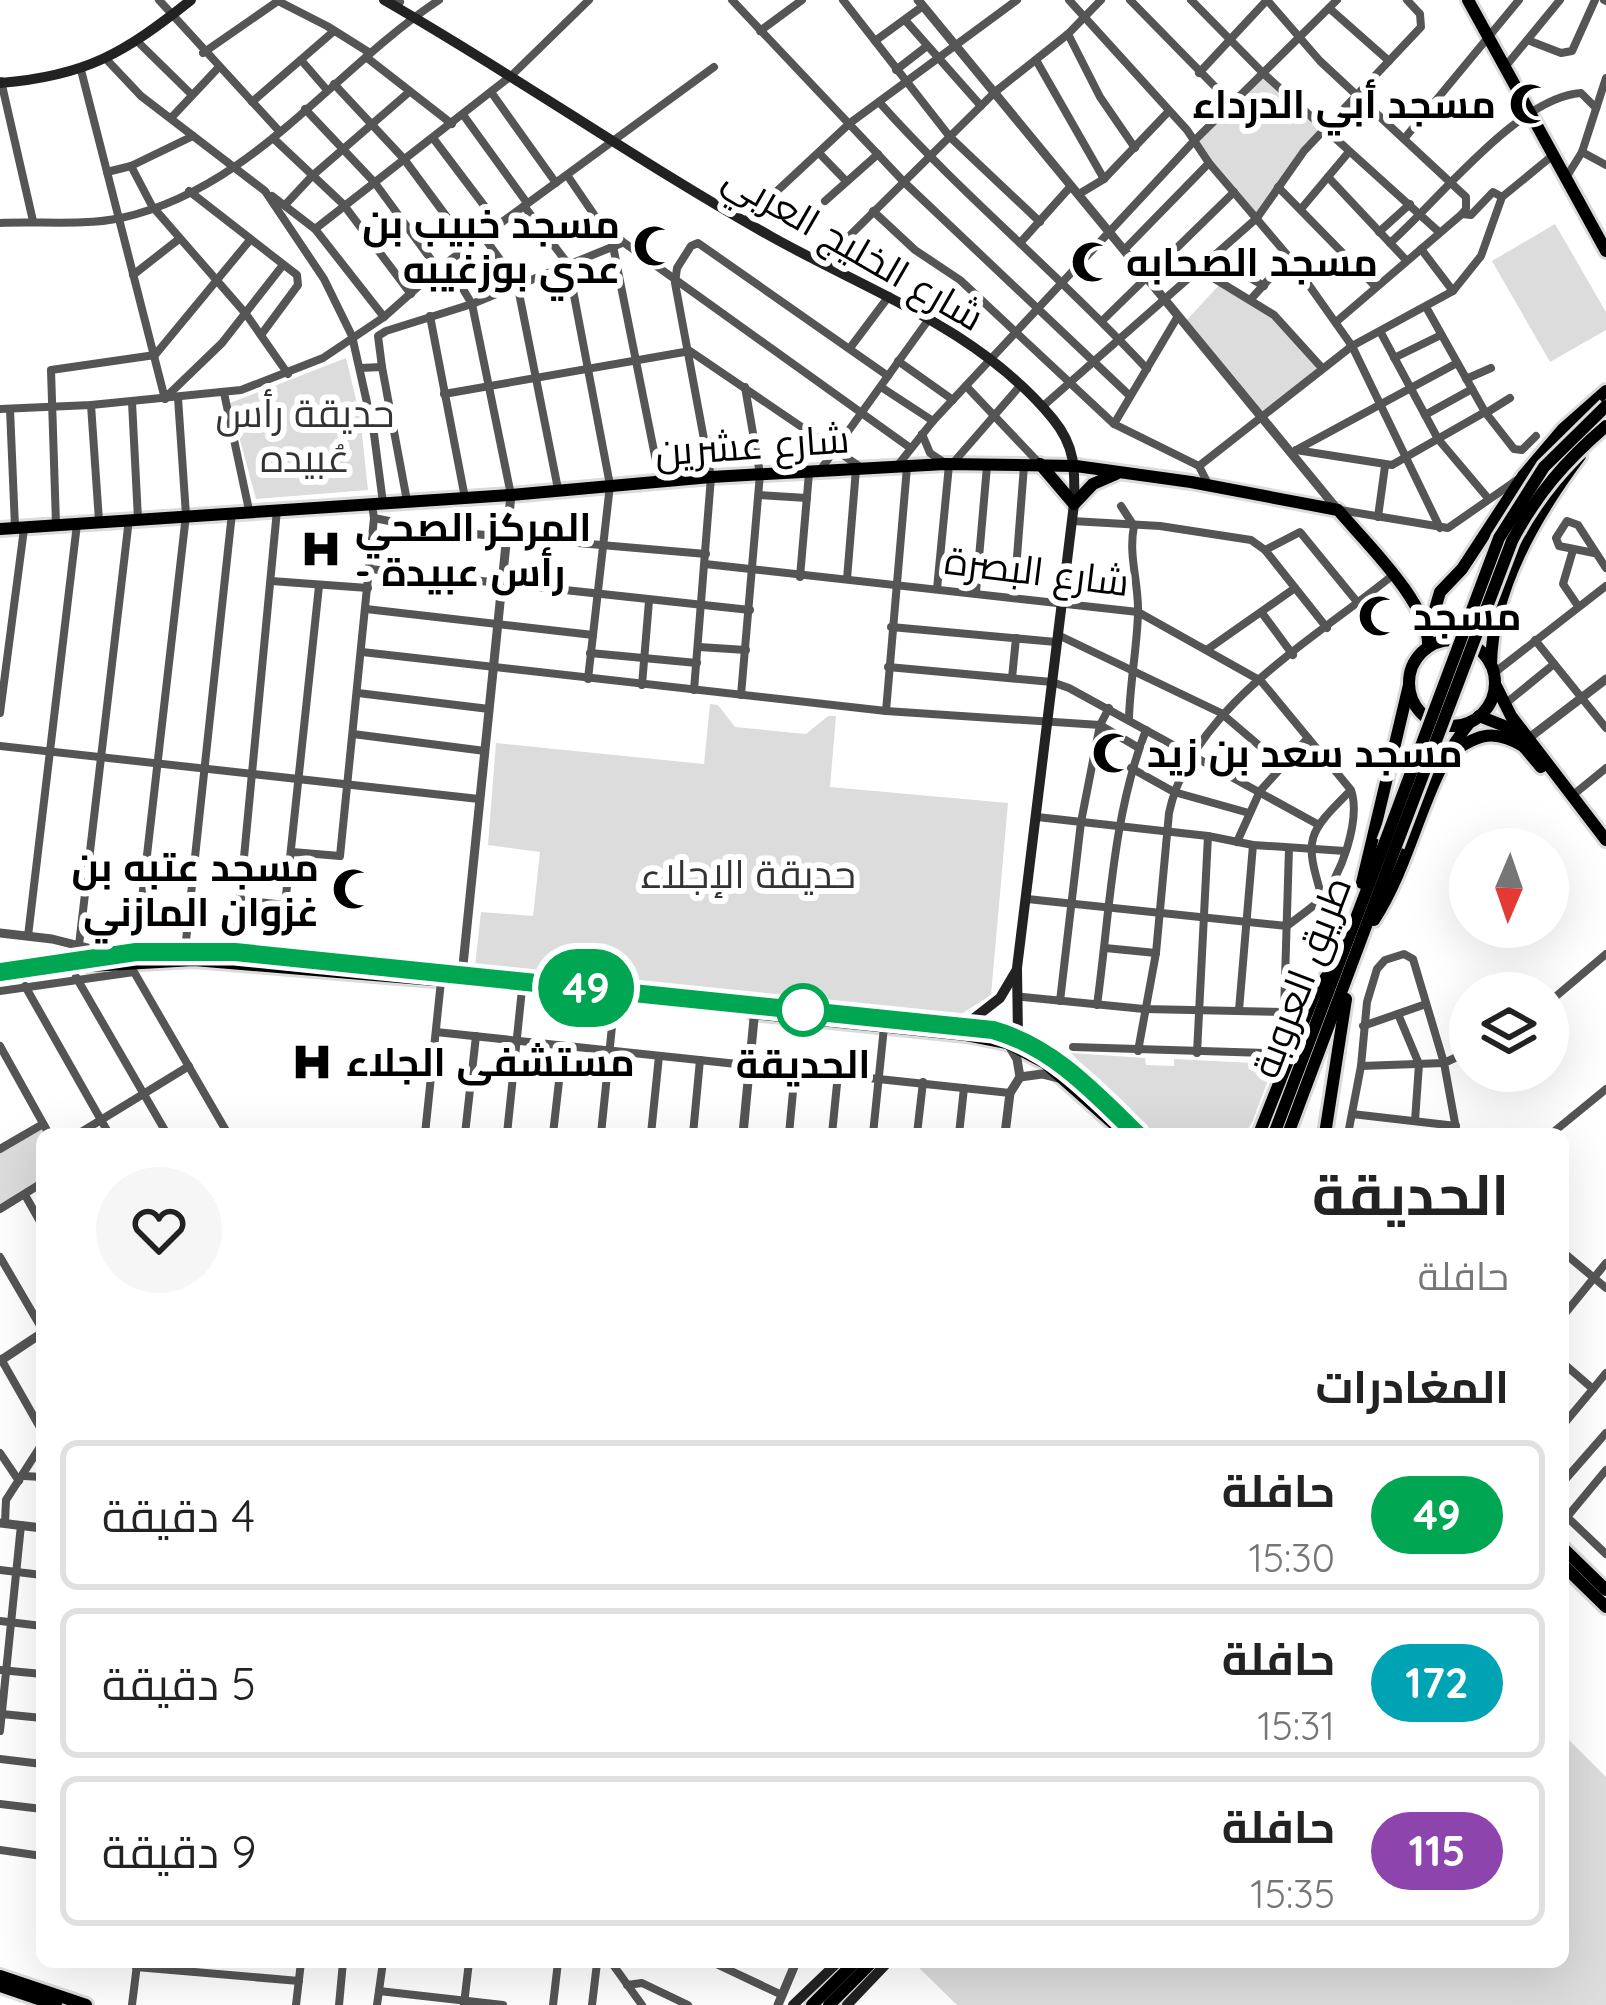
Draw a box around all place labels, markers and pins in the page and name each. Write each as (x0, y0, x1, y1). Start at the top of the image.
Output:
place label: مسجد أبي الدرداء (1192, 79, 1496, 136)
mosque icon: مسجد أبي الدرداء (1507, 81, 1553, 127)
place label: مسجد خبيب بن عدي بوزغيبه (362, 199, 620, 301)
mosque icon: مسجد خبيب بن عدي بوزغيبه (631, 223, 677, 269)
place label: مسجد الصحابه (1126, 237, 1378, 286)
mosque icon: مسجد الصحابه (1069, 239, 1115, 285)
place label: المركز الصحي - رأس عبيدة (355, 502, 591, 596)
hospital icon: المركز الصحي - رأس عبيدة (298, 526, 344, 572)
place label: مسجد (1413, 591, 1521, 640)
mosque icon: مسجد (1356, 593, 1402, 639)
place label: مسجد سعد بن زيد (1147, 728, 1463, 777)
mosque icon: مسجد سعد بن زيد (1090, 730, 1136, 776)
place label: مسجد عتبه بن غزوان المازني (72, 842, 319, 944)
mosque icon: مسجد عتبه بن غزوان المازني (330, 866, 376, 912)
marker: الحديقة (778, 985, 828, 1035)
place label: مستشفى الجلاء (346, 1037, 635, 1086)
hospital icon: مستشفى الجلاء (289, 1039, 335, 1085)
place label: الحديقة (736, 1039, 870, 1088)

